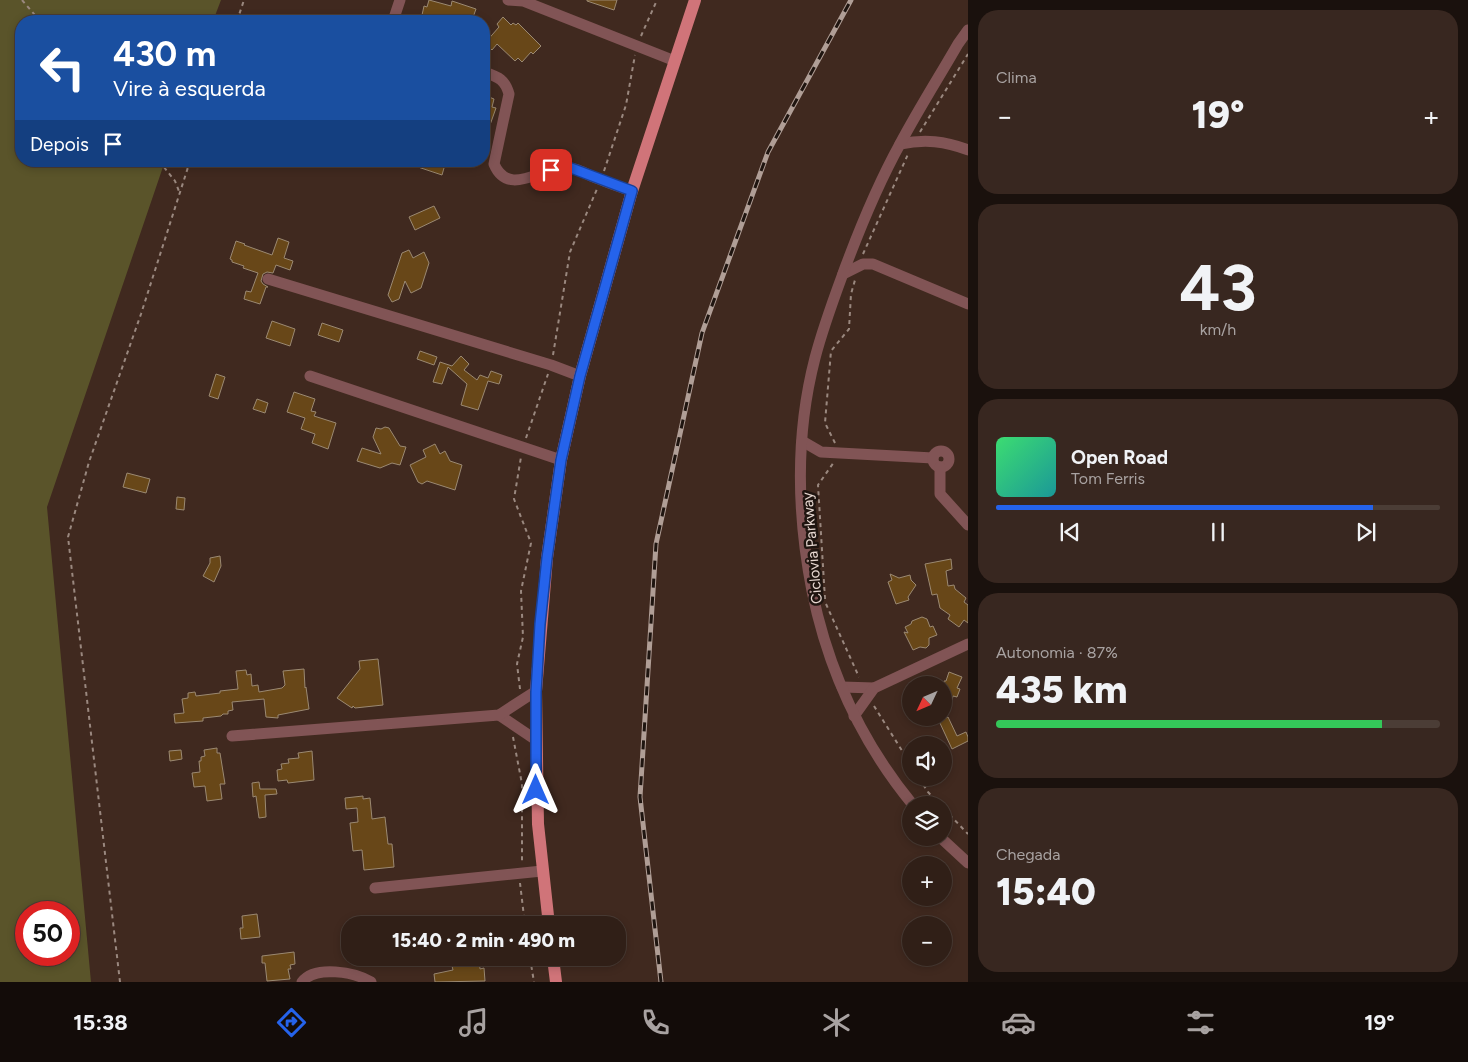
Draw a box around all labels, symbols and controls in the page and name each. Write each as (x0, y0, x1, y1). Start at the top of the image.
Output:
text: 430 m (113, 33, 216, 75)
icon: left (30, 35, 95, 100)
text: Clima (996, 68, 1037, 87)
text: Vire à esquerda (113, 75, 266, 102)
text: 19° (1191, 92, 1245, 138)
text: − (996, 99, 1013, 133)
text: + (1423, 99, 1440, 133)
icon: arrive (99, 130, 127, 158)
text: Depois (30, 133, 89, 156)
pin (530, 149, 572, 191)
icon: arrive (537, 156, 565, 184)
text: 43 (1179, 248, 1257, 326)
text: km/h (1200, 320, 1236, 339)
text: Open Road (1071, 446, 1168, 469)
text: Tom Ferris (1071, 469, 1145, 488)
street label: Ciclovia Parkway (798, 491, 826, 605)
icon: previous (1056, 518, 1084, 546)
icon: pause (1204, 518, 1232, 546)
icon: next (1352, 518, 1380, 546)
text: Autonomia · 87% (996, 643, 1118, 662)
text: 435 km (996, 667, 1128, 713)
north arrow (902, 676, 952, 726)
map controls (902, 676, 952, 966)
button: sound (902, 736, 952, 786)
position arrow (509, 763, 561, 815)
button: layers (902, 796, 952, 846)
text: Chegada (996, 845, 1060, 864)
button: + (902, 856, 952, 906)
text: 15:40 (996, 869, 1096, 915)
speed limit sign: 50 (15, 901, 80, 966)
button: − (902, 916, 952, 966)
text: 15:40 · 2 min · 490 m (392, 929, 575, 952)
icon: directions (274, 1005, 309, 1040)
icon: music (456, 1005, 491, 1040)
icon: phone (638, 1005, 673, 1040)
icon: climate (819, 1005, 854, 1040)
icon: car (1001, 1005, 1036, 1040)
icon: filters (1183, 1005, 1218, 1040)
text: 15:38 (73, 1009, 128, 1036)
text: 19° (1364, 1009, 1395, 1036)

